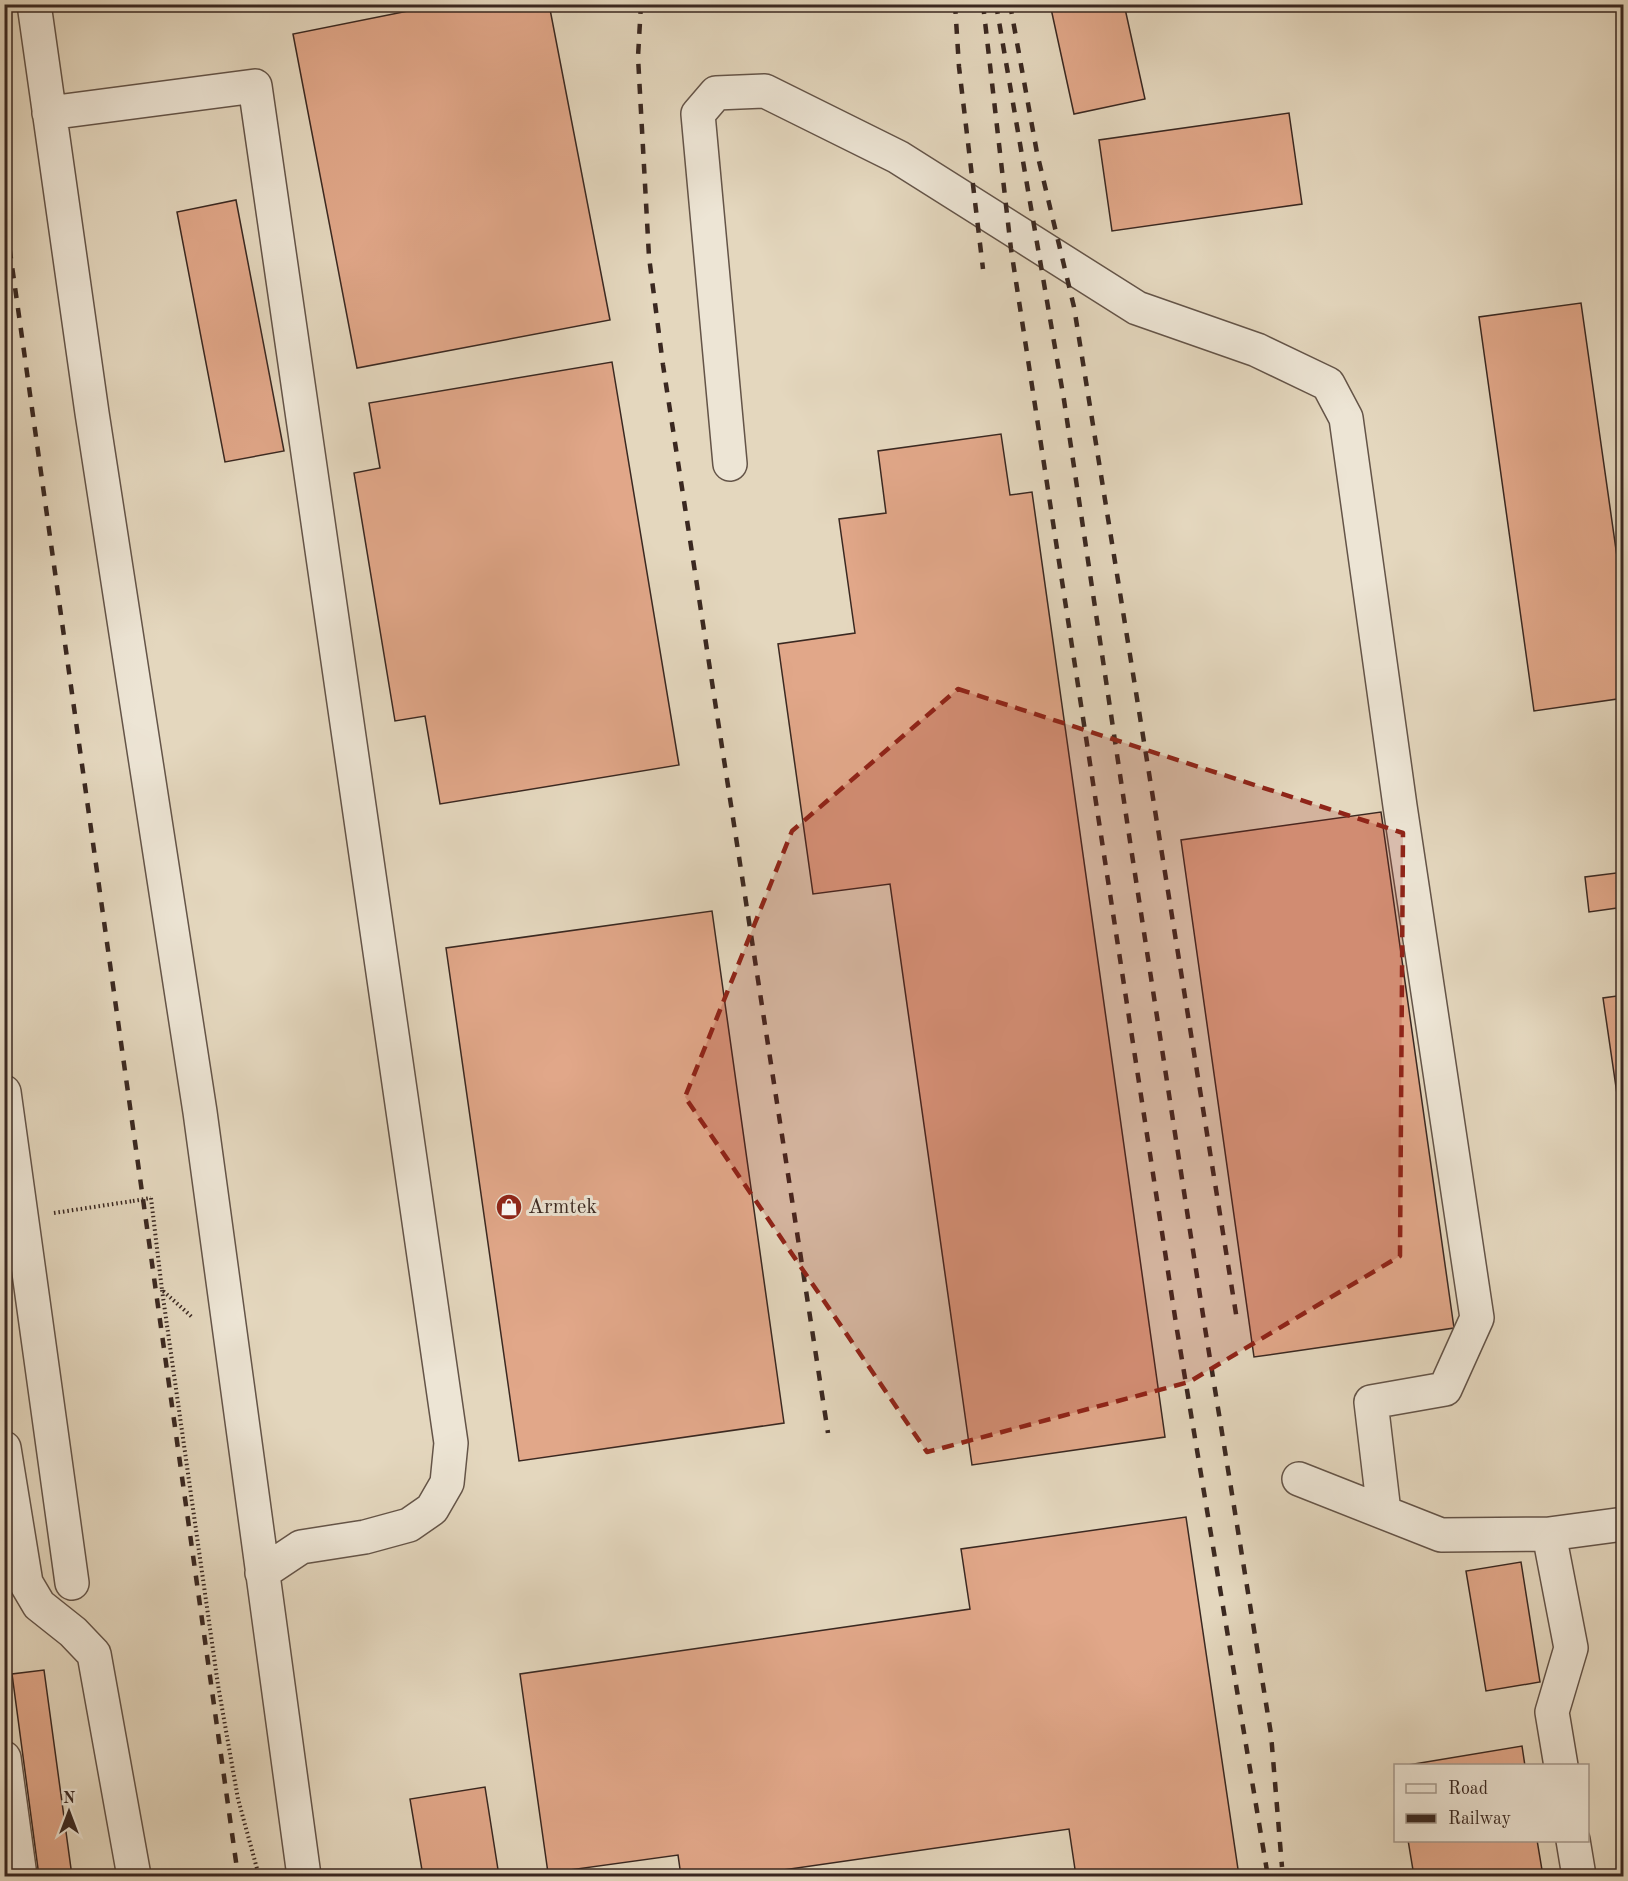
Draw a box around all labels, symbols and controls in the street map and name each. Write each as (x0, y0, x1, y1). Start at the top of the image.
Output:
shop icon: Armtek (494, 1192, 524, 1222)
place label: Armtek (528, 1197, 597, 1218)
legend (1394, 1764, 1589, 1842)
text: Road (1448, 1780, 1488, 1798)
north arrow (39, 1782, 99, 1842)
text: N (63, 1791, 76, 1807)
text: Railway (1448, 1810, 1511, 1828)

